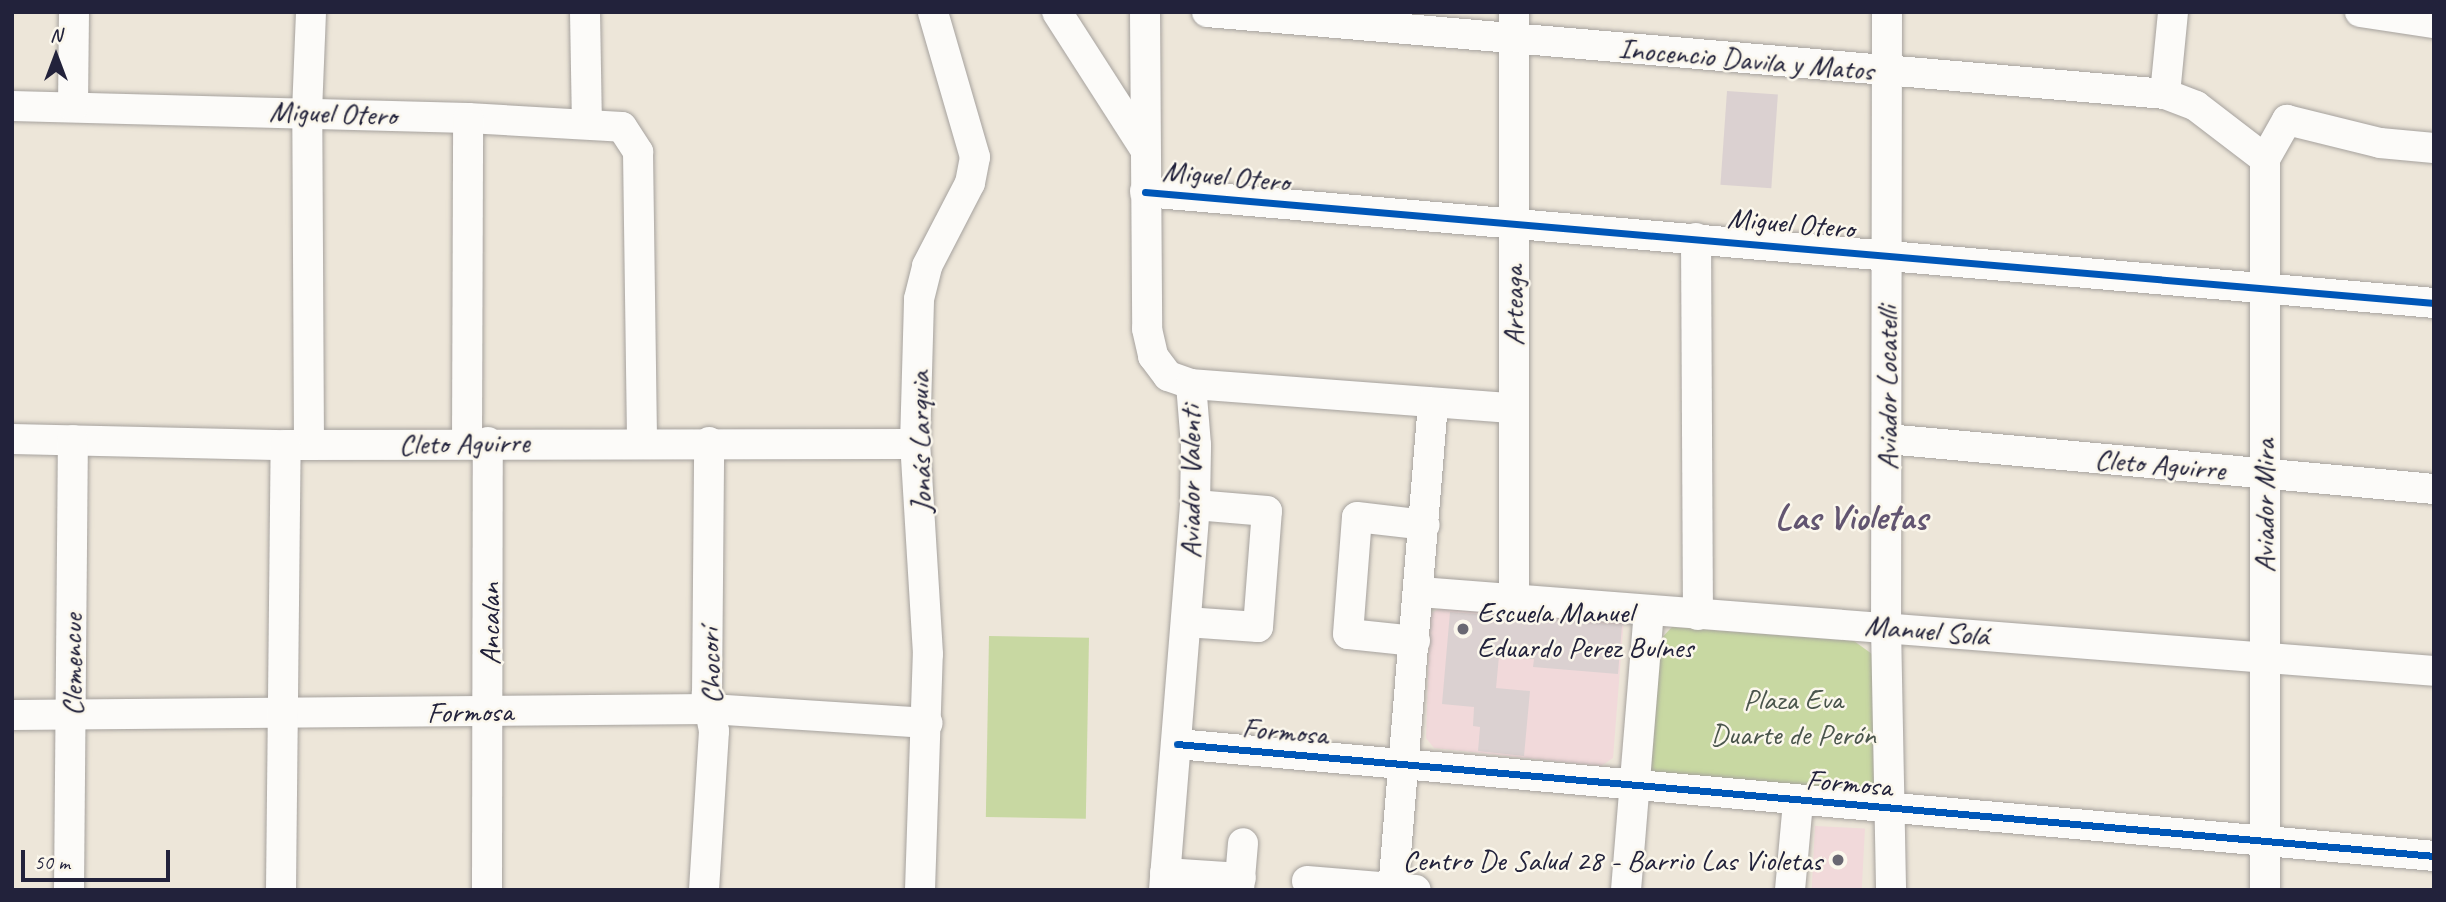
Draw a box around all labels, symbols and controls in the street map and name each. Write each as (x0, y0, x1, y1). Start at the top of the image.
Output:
north arrow (21, 21, 91, 91)
text: N (50, 23, 62, 47)
street label: Inocencio Davila y Matos (1617, 30, 1875, 88)
street label: Miguel Otero (268, 93, 398, 133)
street label: Miguel Otero (1161, 152, 1291, 200)
street label: Miguel Otero (1726, 199, 1856, 247)
street label: Arteaga (1495, 266, 1531, 346)
street label: Aviador Locatelli (1869, 306, 1905, 470)
street label: Jonás Larquia (901, 371, 939, 513)
street label: Aviador Valenti (1172, 405, 1208, 559)
street label: Cleto Aguirre (398, 424, 530, 462)
street label: Aviador Mira (2246, 439, 2282, 573)
street label: Cleto Aguirre (2093, 440, 2227, 488)
district label: Las Violetas (1774, 495, 1928, 539)
street label: Ancalan (471, 583, 507, 665)
place label: Escuela Manuel Eduardo Perez Bulnes (1477, 594, 1694, 664)
street label: Manuel Solá (1863, 607, 1991, 653)
street label: Clemencue (54, 614, 90, 716)
marker: Escuela Manuel Eduardo Perez Bulnes (1455, 621, 1471, 637)
street label: Chocorí (691, 627, 729, 705)
park label: Plaza Eva Duarte de Perón (1711, 681, 1875, 752)
street label: Formosa (427, 693, 513, 731)
street label: Formosa (1241, 709, 1329, 753)
street label: Formosa (1805, 761, 1893, 805)
scale bar (24, 836, 173, 880)
place label: Centro De Salud 28 - Barrio Las Violetas (1401, 842, 1822, 878)
text: 50 m (34, 849, 70, 875)
marker: Centro De Salud 28 - Barrio Las Violetas (1828, 850, 1848, 870)

